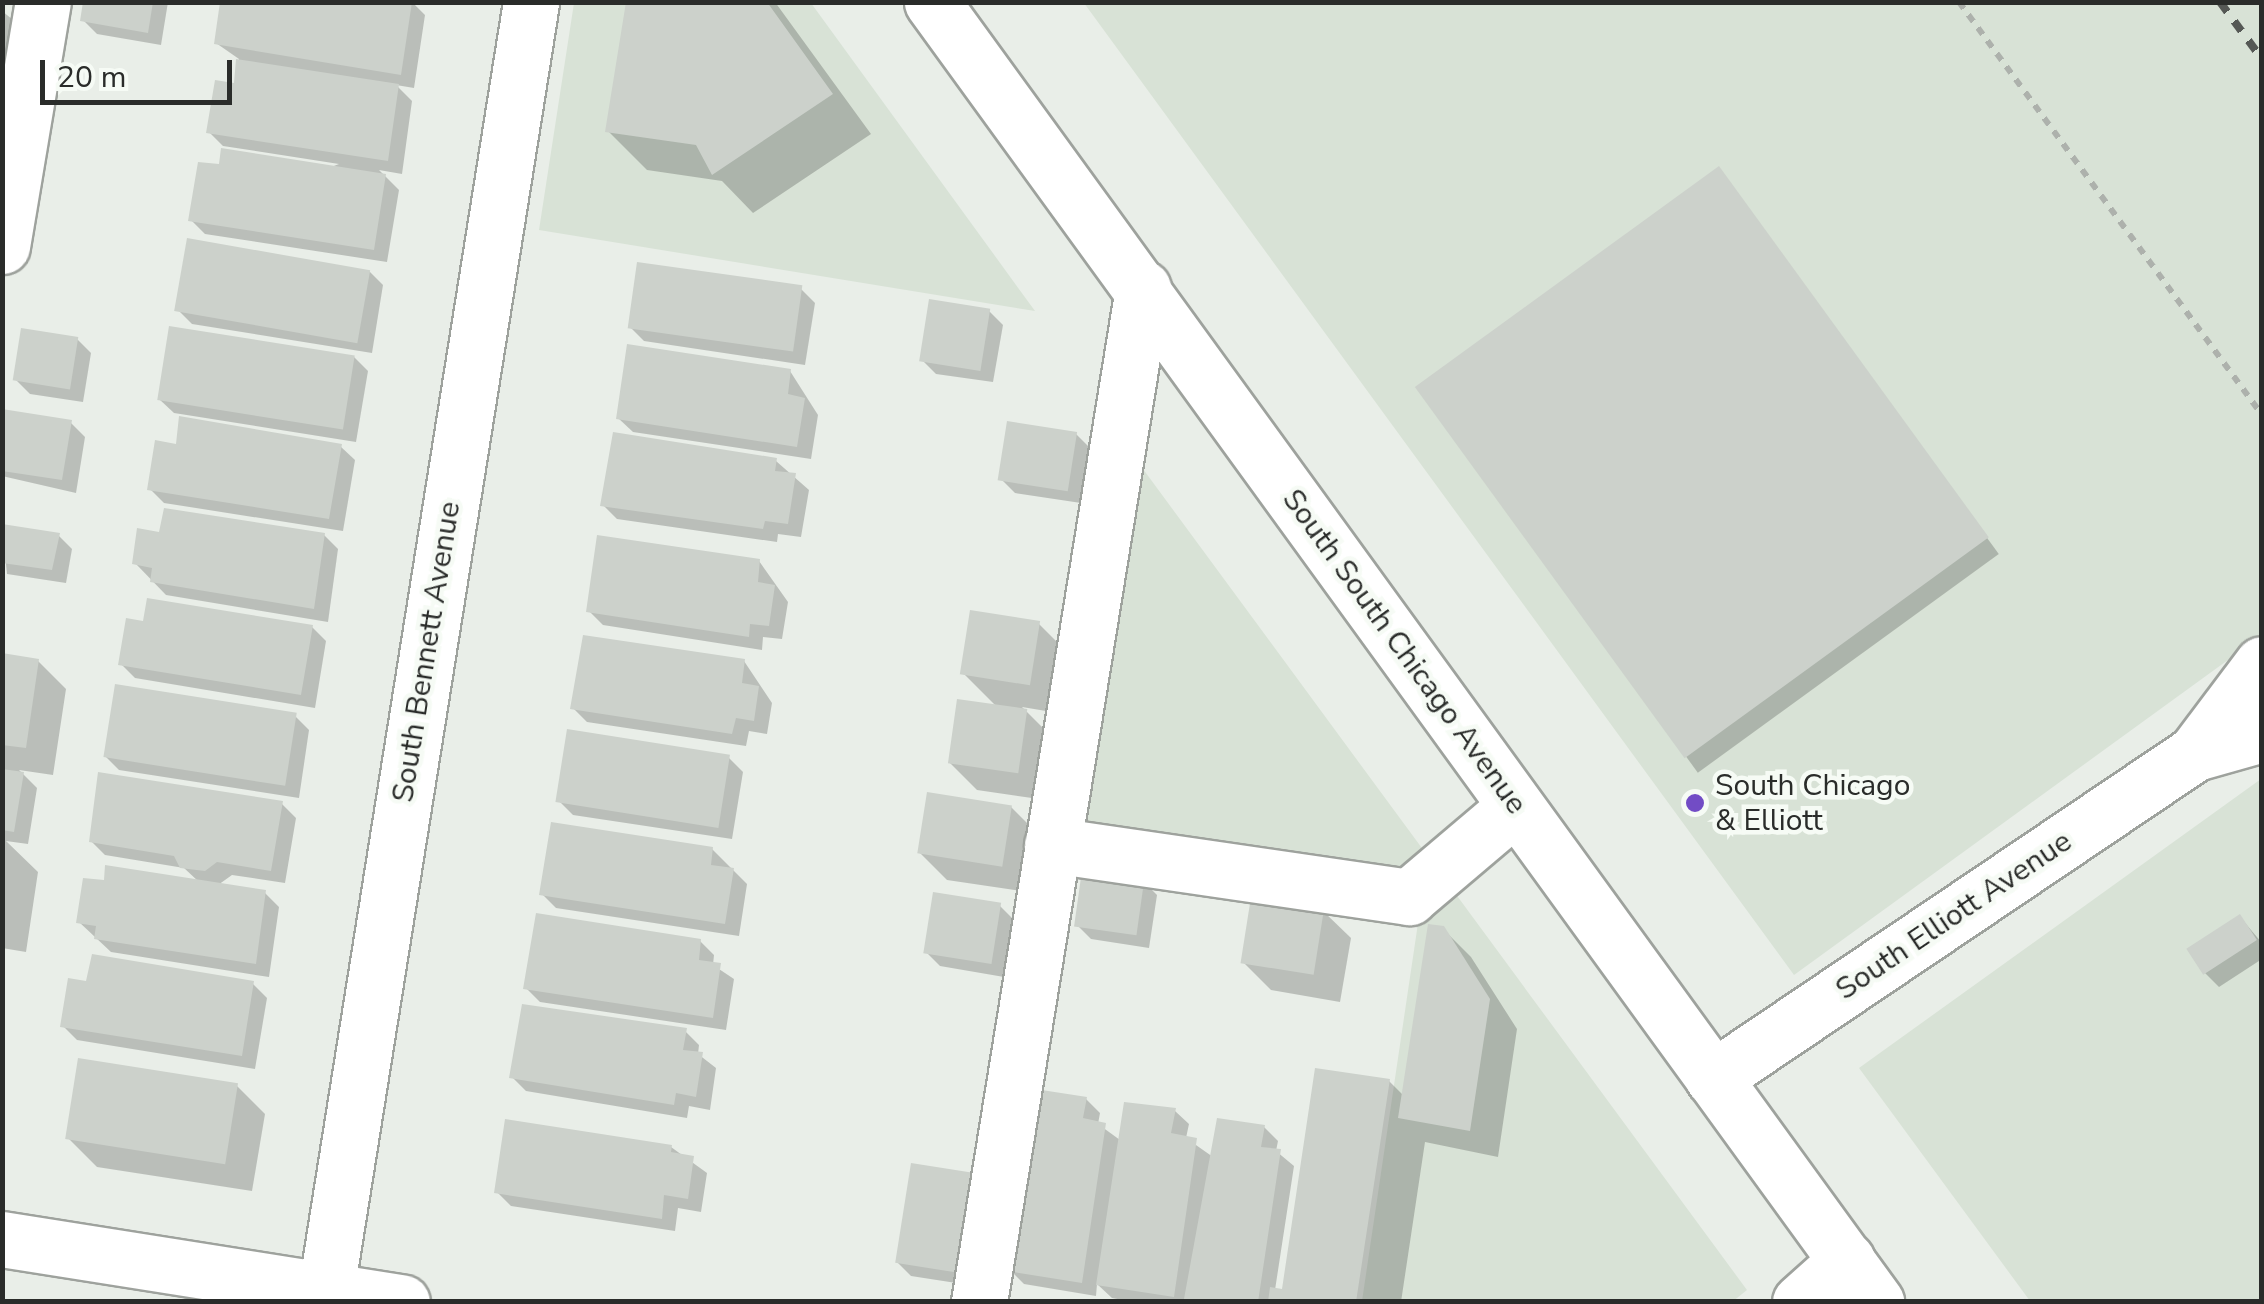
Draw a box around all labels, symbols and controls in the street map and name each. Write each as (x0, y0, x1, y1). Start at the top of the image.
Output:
scale bar (45, 40, 238, 102)
text: 20 m (57, 57, 126, 98)
street label: South South Chicago Avenue (1274, 483, 1534, 821)
street label: South Bennett Avenue (385, 499, 469, 805)
place label: South Chicago & Elliott (1715, 768, 1910, 838)
marker: South Chicago & Elliott (1684, 792, 1706, 814)
street label: South Elliott Avenue (1829, 824, 2079, 1008)

